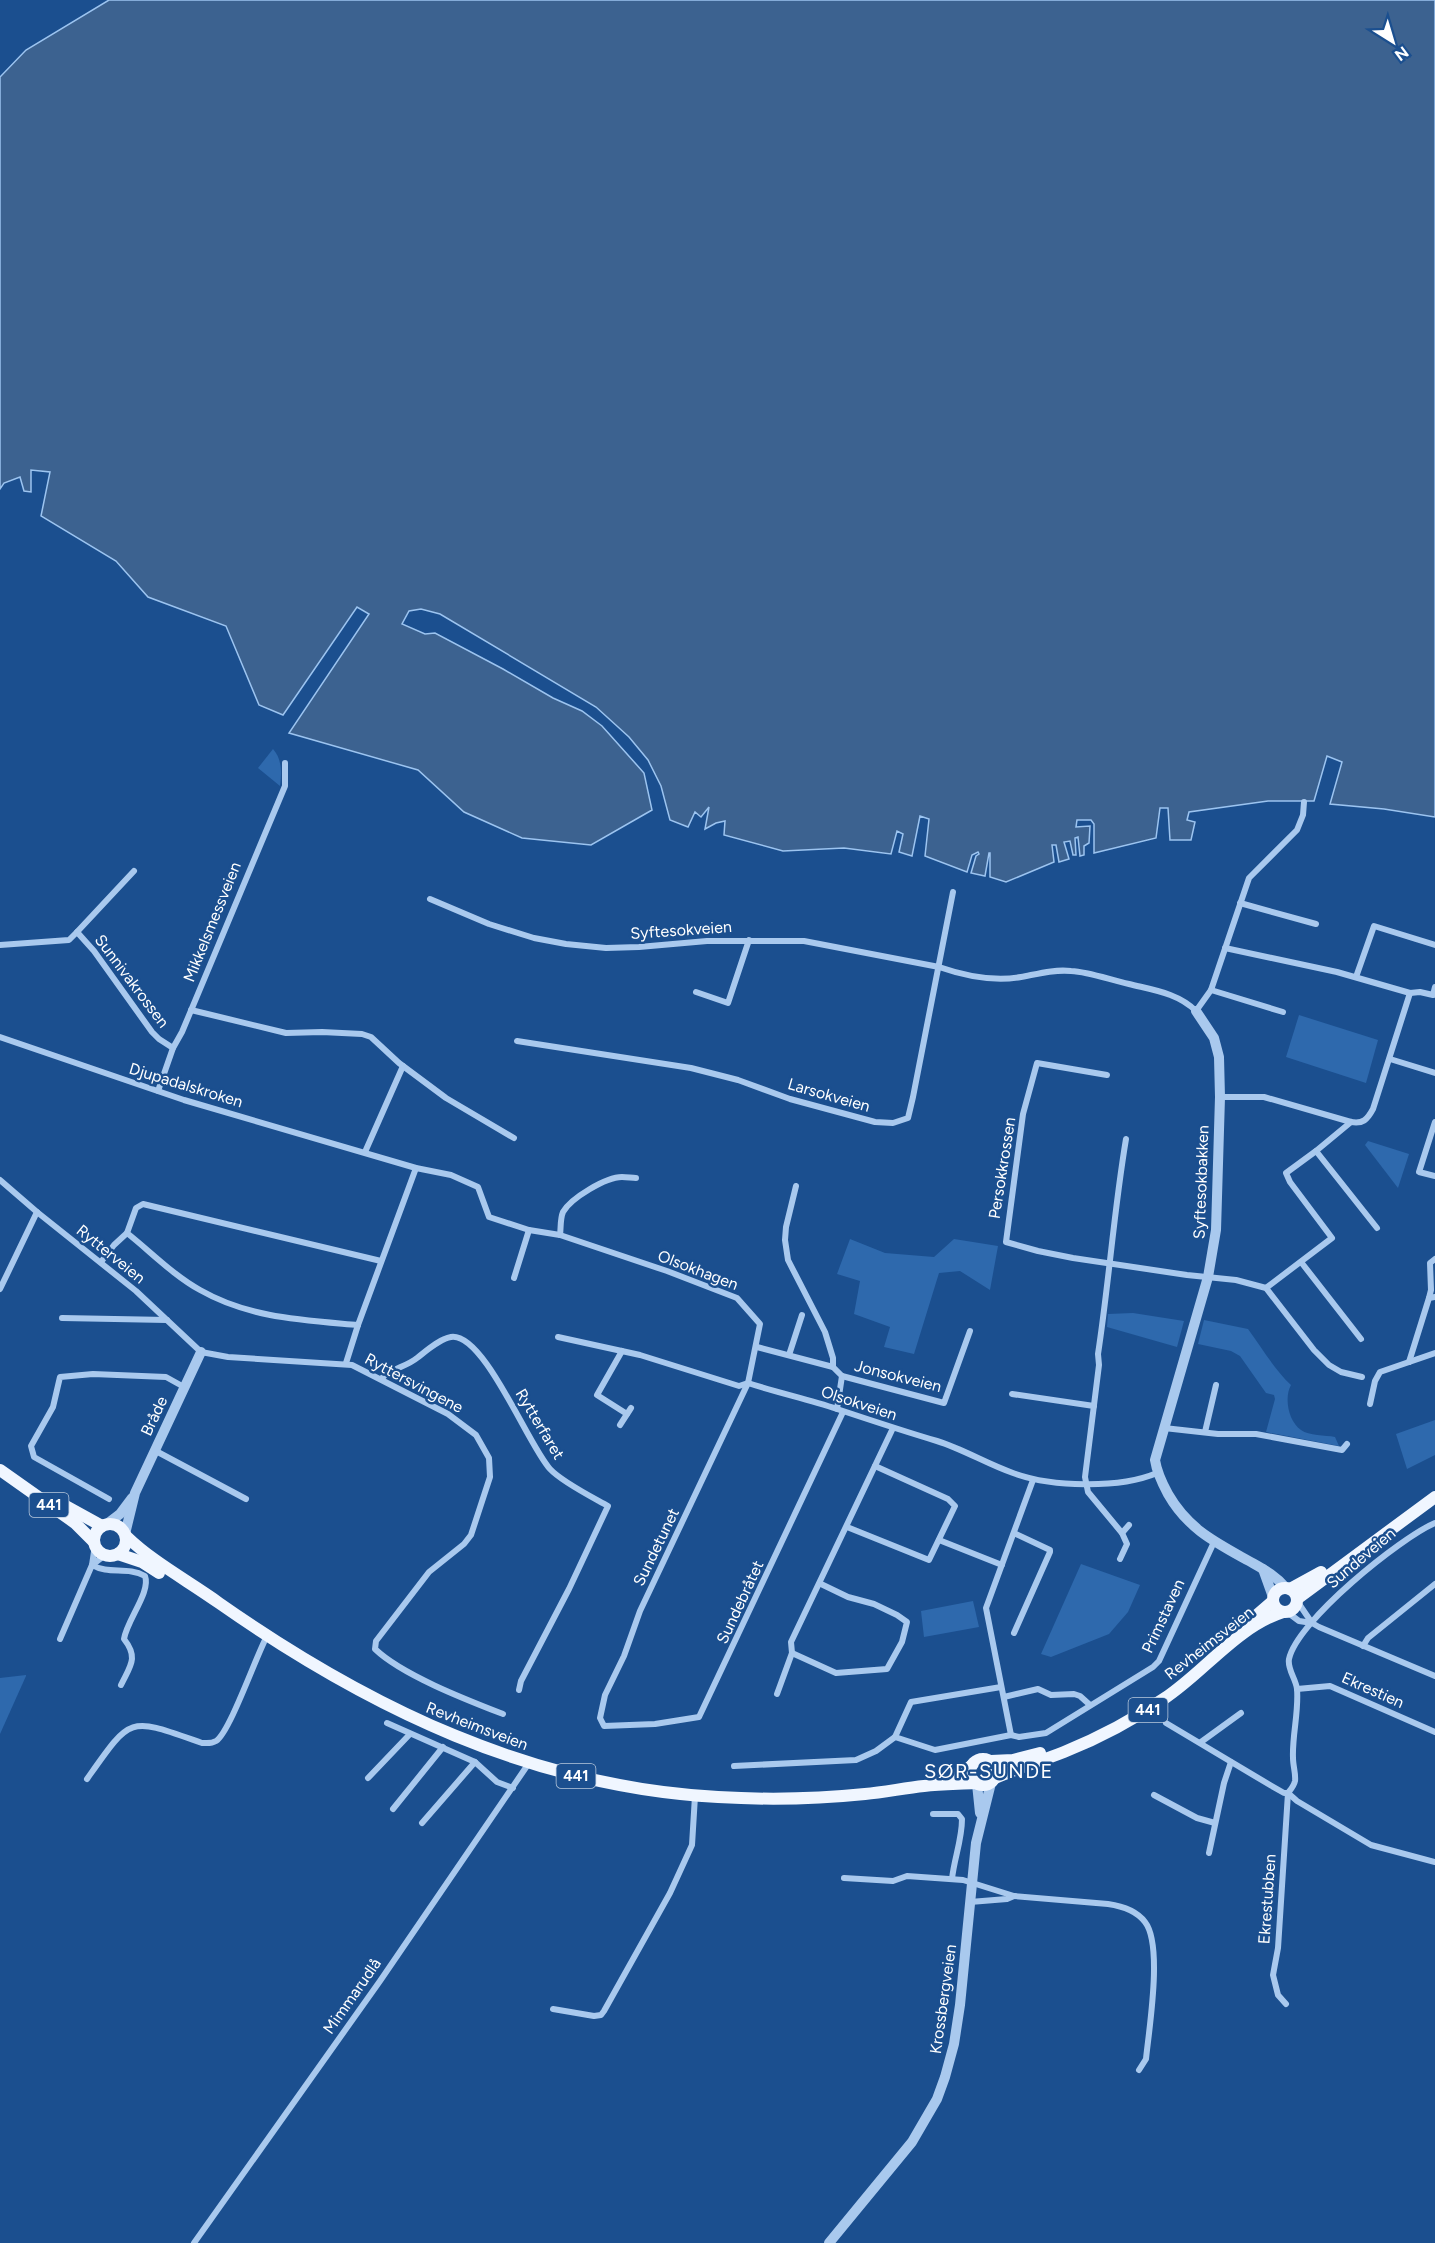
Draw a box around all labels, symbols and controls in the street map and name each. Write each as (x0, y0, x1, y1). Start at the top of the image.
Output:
north arrow (1363, 12, 1423, 72)
text: N (1391, 42, 1412, 65)
street label: Mikkelsmessveien (179, 859, 245, 985)
street label: Syftesokveien (630, 917, 732, 943)
street label: Sunnivakrossen (91, 931, 173, 1031)
street label: Djupadalskroken (127, 1059, 245, 1111)
street label: Larsokveien (786, 1074, 872, 1116)
street label: Persokkrossen (985, 1116, 1019, 1220)
street label: Syftesokbakken (1190, 1125, 1212, 1239)
street label: Rytterveien (73, 1221, 149, 1287)
street label: Olsokhagen (655, 1246, 741, 1294)
street label: Ryttersvingene (362, 1349, 467, 1417)
street label: Jonsokveien (852, 1356, 944, 1396)
street label: Olsokveien (819, 1382, 899, 1424)
street label: Rytterfaret (512, 1385, 568, 1463)
street label: Bråde (137, 1393, 171, 1439)
road number: 441 (29, 1493, 68, 1517)
street label: Sundetunet (629, 1505, 683, 1589)
street label: Sundeveien (1323, 1524, 1399, 1592)
street label: Sundebråtet (712, 1557, 768, 1647)
street label: Primstaven (1138, 1576, 1188, 1656)
street label: Revheimsveien (1161, 1602, 1257, 1684)
street label: Ekrestien (1339, 1668, 1407, 1712)
street label: Revheimsveien (423, 1698, 531, 1754)
road number: 441 (1128, 1698, 1168, 1722)
district label: SØR-SUNDE (924, 1759, 1054, 1783)
road number: 441 (556, 1764, 596, 1788)
street label: Ekrestubben (1254, 1853, 1280, 1945)
street label: Krossbergveien (926, 1943, 960, 2055)
street label: Mimmarudlå (319, 1954, 385, 2038)

